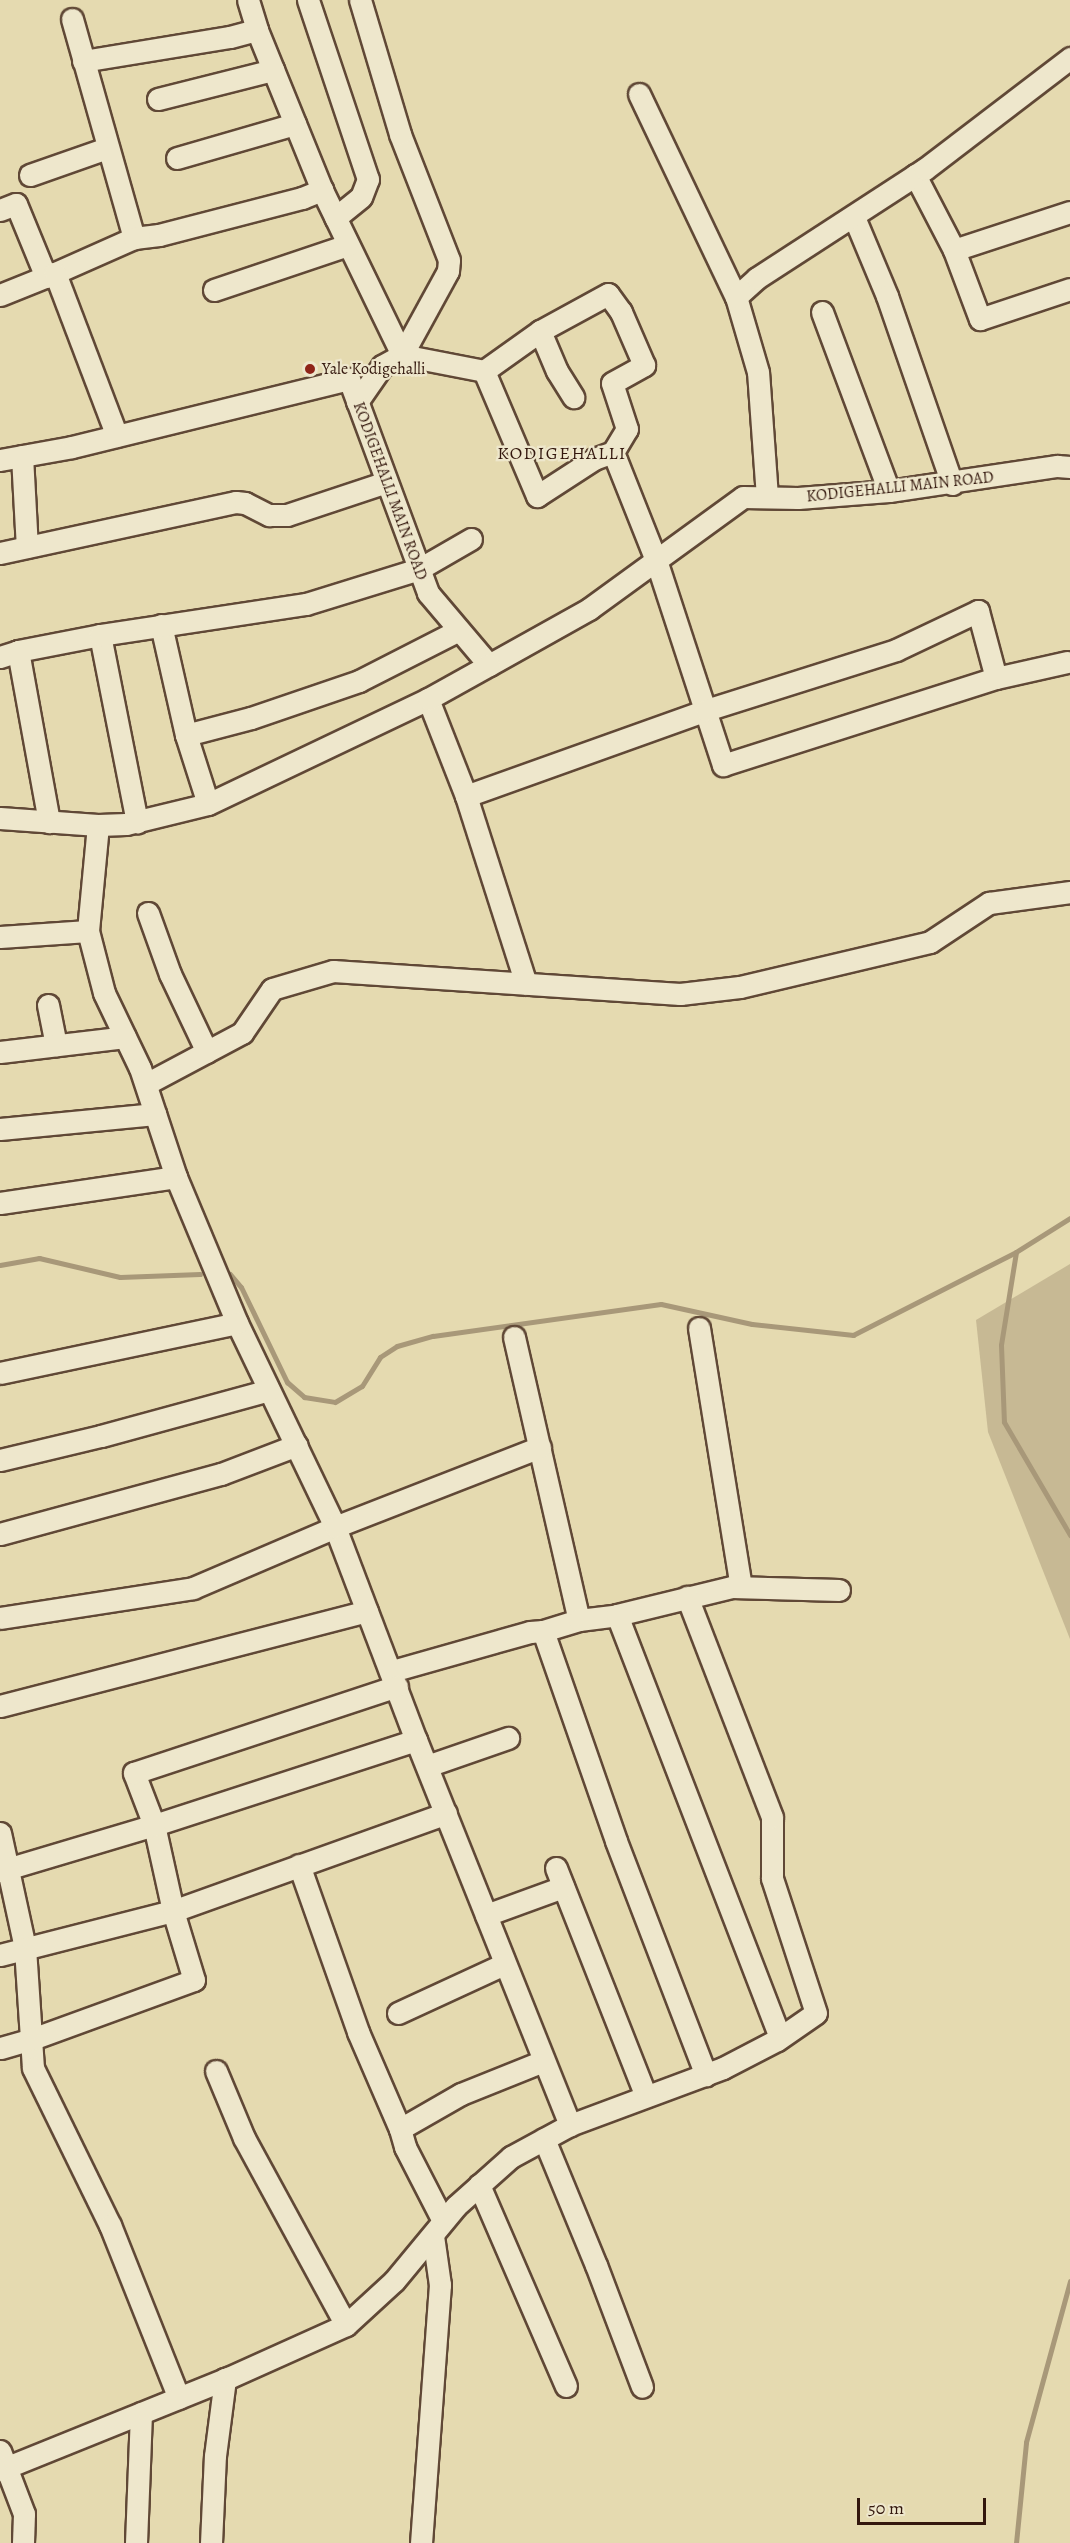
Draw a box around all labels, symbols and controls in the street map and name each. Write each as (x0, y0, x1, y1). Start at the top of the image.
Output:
place label: Yale Kodigehalli (322, 359, 425, 379)
marker: Yale Kodigehalli (303, 362, 317, 376)
street label: KODIGEHALLI MAIN ROAD (349, 399, 431, 583)
district label: KODIGEHALLI (497, 442, 627, 464)
street label: KODIGEHALLI MAIN ROAD (805, 468, 995, 506)
scale bar (860, 2486, 989, 2524)
text: 50 m (868, 2496, 904, 2520)

